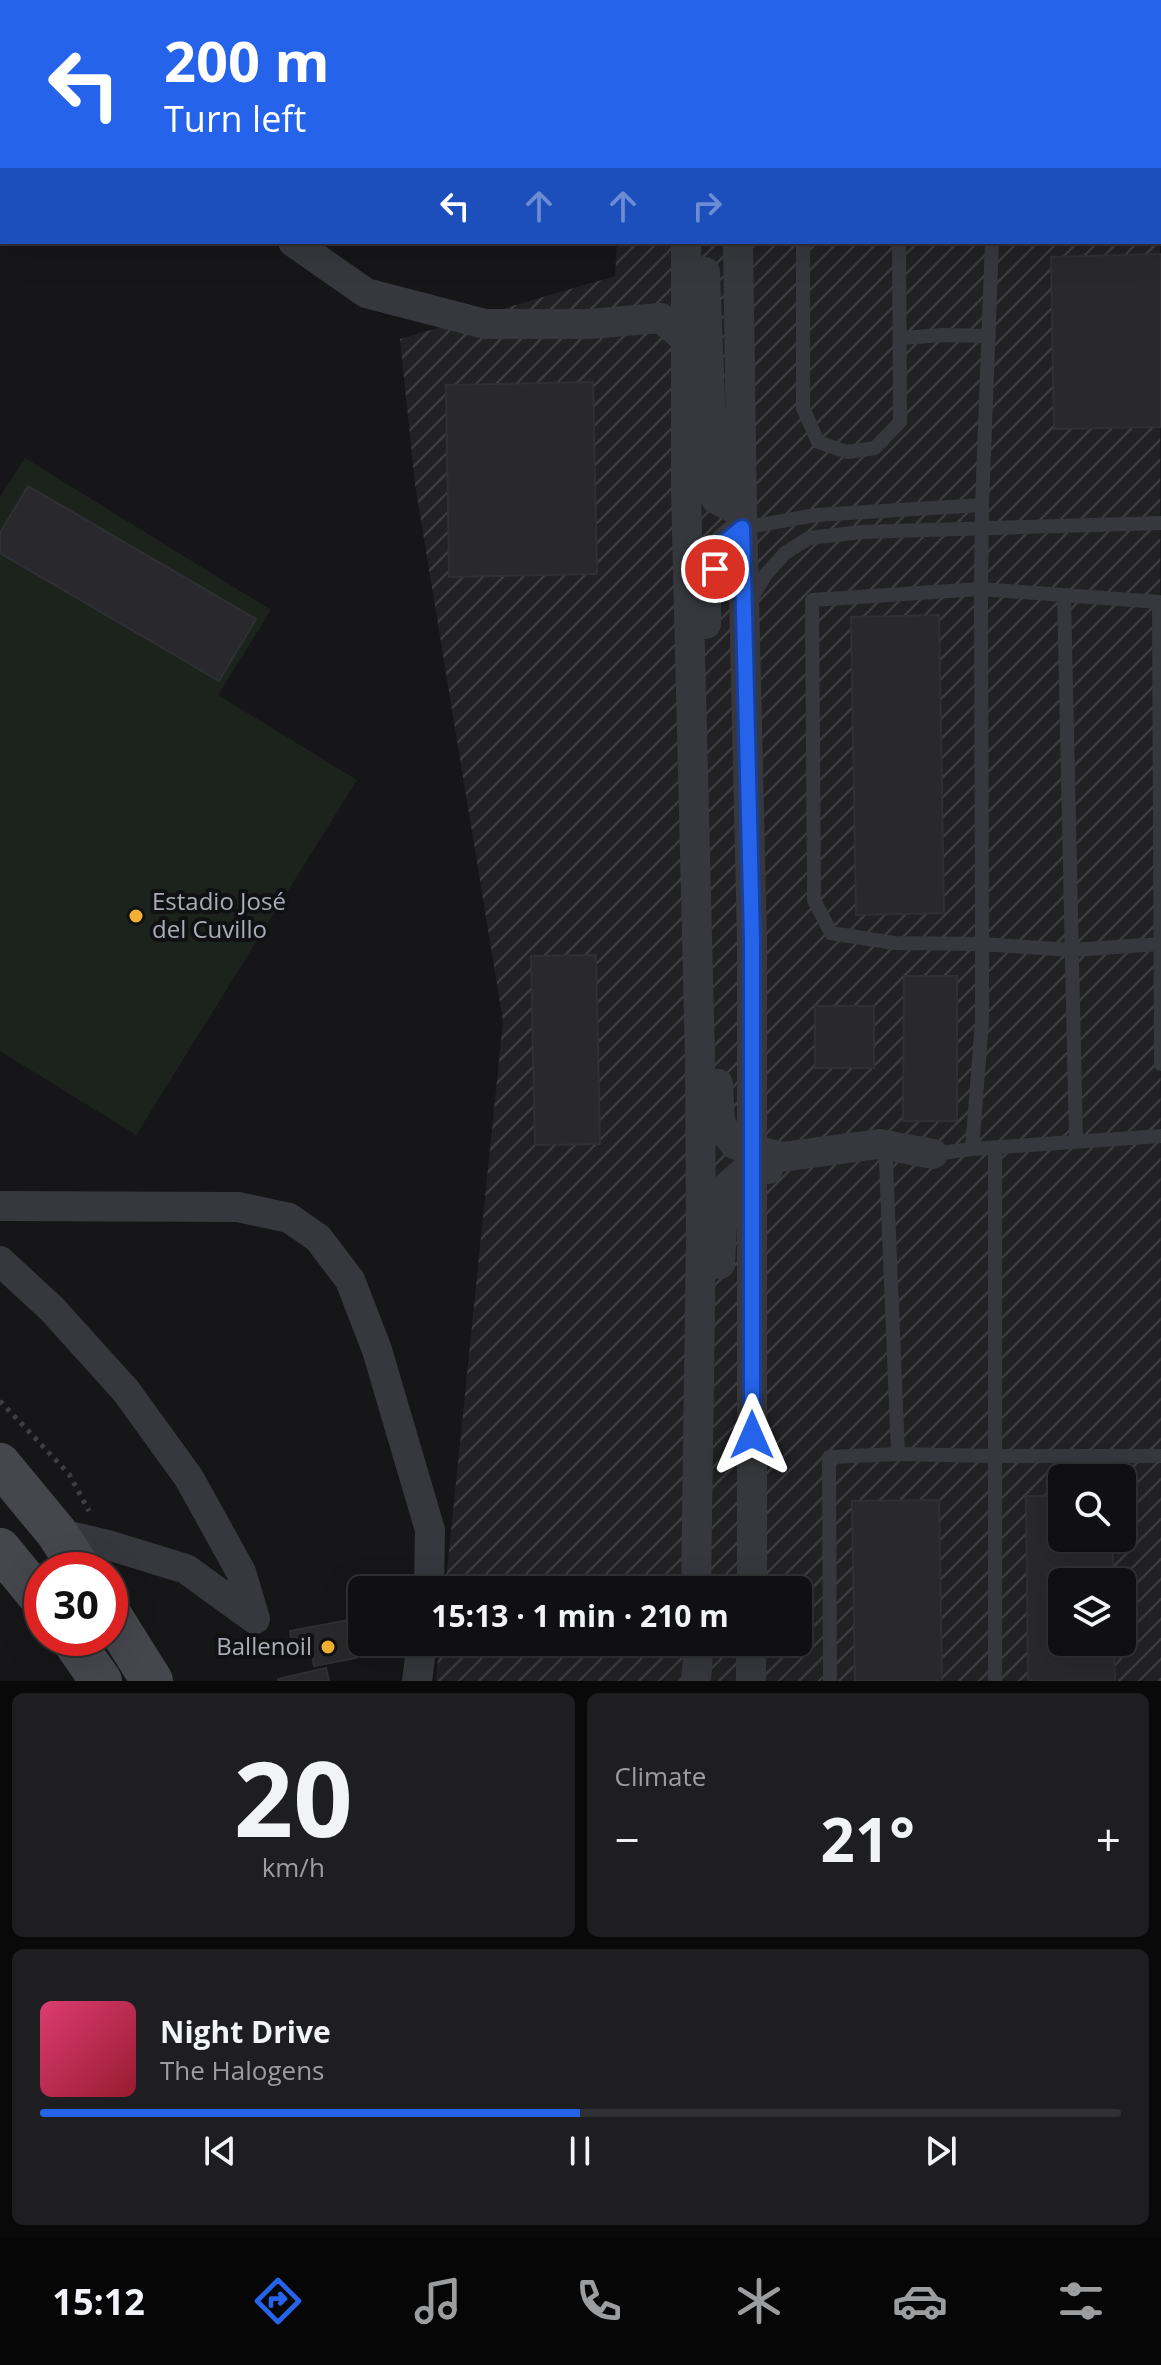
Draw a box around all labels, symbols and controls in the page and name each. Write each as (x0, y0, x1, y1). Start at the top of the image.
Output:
text: 200 m (164, 22, 330, 98)
icon: left (32, 32, 136, 136)
text: Turn left (164, 94, 306, 143)
icon: left (433, 184, 477, 228)
icon: ahead (517, 184, 561, 228)
icon: ahead (601, 184, 645, 228)
icon: right (685, 184, 729, 228)
pin (681, 535, 749, 603)
icon: arrive (693, 547, 737, 591)
place label: Estadio José del Cuvillo (152, 884, 286, 945)
marker: Estadio José del Cuvillo (127, 907, 145, 925)
position arrow (710, 1393, 794, 1477)
map controls (1048, 1464, 1136, 1656)
button: search (1048, 1464, 1136, 1552)
speed limit sign: 30 (24, 1552, 128, 1656)
button: layers (1048, 1568, 1136, 1656)
text: 15:13 · 1 min · 210 m (431, 1595, 729, 1636)
place label: Ballenoil (216, 1629, 312, 1662)
marker: Ballenoil (319, 1638, 337, 1656)
text: 20 (234, 1726, 353, 1867)
text: Climate (615, 1758, 706, 1794)
text: 21° (821, 1798, 915, 1880)
text: − (615, 1809, 640, 1869)
text: + (1096, 1809, 1121, 1869)
text: km/h (262, 1849, 325, 1885)
text: Night Drive (160, 2011, 331, 2052)
text: The Halogens (160, 2052, 325, 2088)
icon: previous (198, 2129, 242, 2173)
icon: pause (558, 2129, 602, 2173)
icon: next (919, 2129, 963, 2173)
icon: directions (250, 2273, 306, 2329)
icon: music (410, 2273, 466, 2329)
icon: phone (571, 2273, 627, 2329)
icon: climate (731, 2273, 787, 2329)
icon: car (892, 2273, 948, 2329)
icon: filters (1053, 2273, 1109, 2329)
text: 15:12 (52, 2277, 145, 2326)

